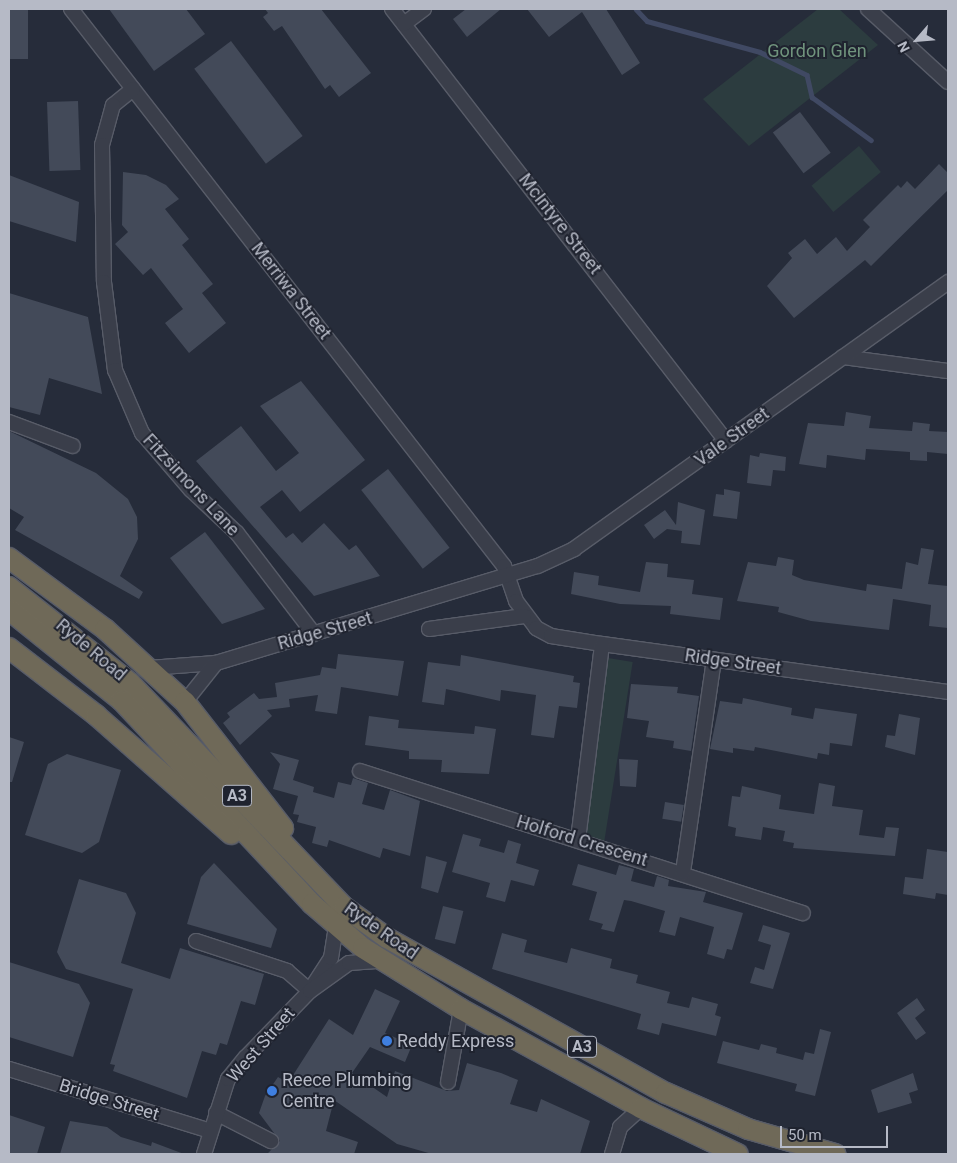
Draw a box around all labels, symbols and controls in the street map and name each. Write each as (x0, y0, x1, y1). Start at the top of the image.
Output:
north arrow (892, 15, 942, 65)
text: N (894, 39, 913, 55)
park label: Gordon Glen (767, 40, 867, 62)
street label: McIntyre Street (514, 169, 606, 279)
street label: Merriwa Street (246, 238, 336, 344)
street label: Vale Street (691, 403, 773, 471)
street label: Fitzsimons Lane (138, 430, 244, 540)
street label: Ridge Street (275, 607, 375, 655)
street label: Ryde Road (52, 614, 130, 686)
street label: Ridge Street (683, 645, 783, 679)
road number: A3 (222, 782, 252, 809)
street label: Holford Crescent (514, 811, 650, 871)
street label: Ryde Road (340, 898, 422, 964)
street label: West Street (223, 1003, 299, 1087)
place label: Reddy Express (397, 1030, 514, 1052)
road number: A3 (567, 1034, 597, 1060)
marker: Reddy Express (381, 1035, 393, 1047)
place label: Reece Plumbing Centre (282, 1070, 412, 1112)
street label: Bridge Street (56, 1075, 162, 1125)
marker: Reece Plumbing Centre (266, 1085, 278, 1097)
scale bar (782, 1116, 890, 1148)
text: 50 m (788, 1126, 822, 1144)

